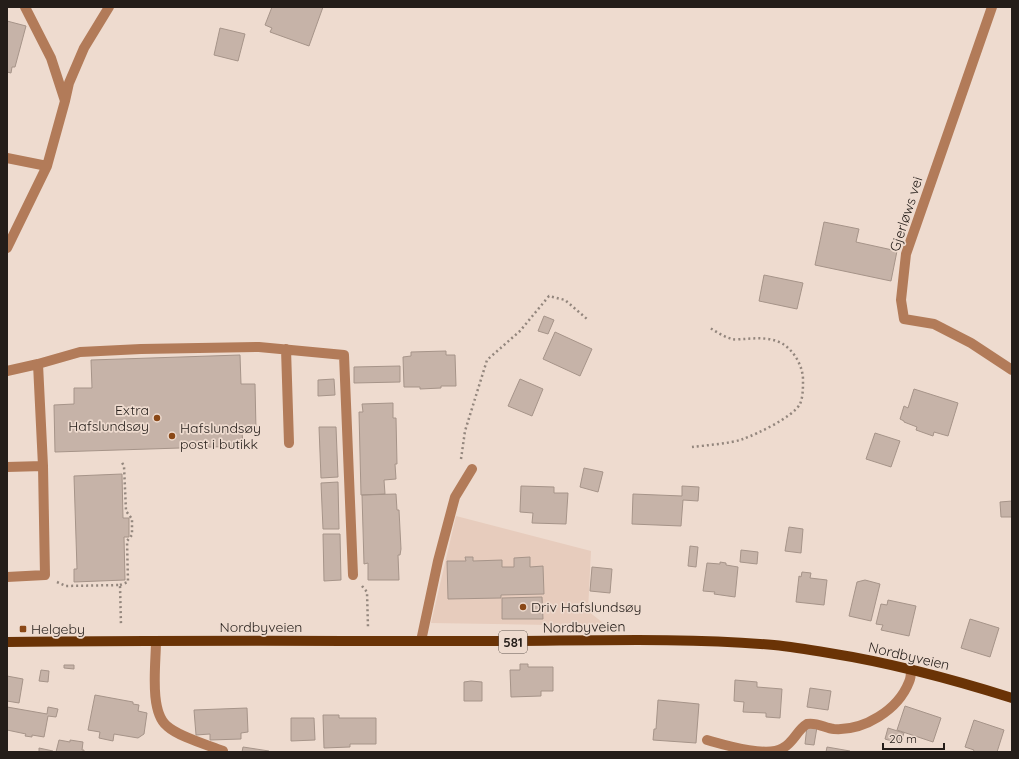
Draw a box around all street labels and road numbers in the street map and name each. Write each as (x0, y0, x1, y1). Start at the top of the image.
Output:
street label: Gjerløws vei (885, 174, 927, 254)
street label: Nordbyveien (542, 617, 626, 637)
street label: Nordbyveien (220, 618, 302, 636)
road number: 581 (499, 631, 527, 653)
street label: Nordbyveien (867, 638, 951, 674)

